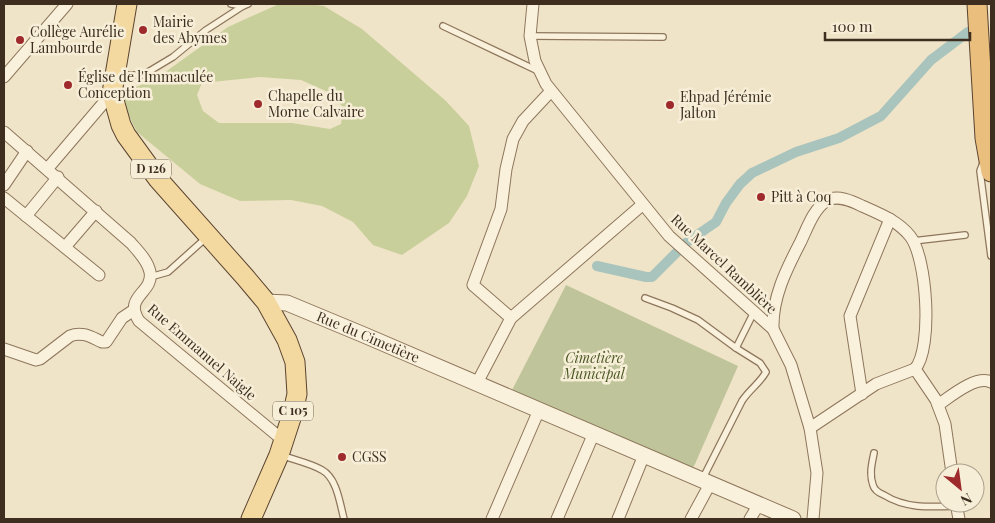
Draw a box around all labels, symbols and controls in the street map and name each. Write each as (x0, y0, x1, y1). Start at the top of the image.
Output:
scale bar (825, 10, 970, 42)
place label: Mairie des Abymes (153, 12, 227, 47)
text: 100 m (832, 16, 873, 36)
place label: Collège Aurélie Lambourde (30, 22, 124, 57)
marker: Mairie des Abymes (137, 24, 149, 36)
marker: Collège Aurélie Lambourde (14, 34, 26, 46)
place label: Église de l'Immaculée Conception (78, 67, 213, 102)
marker: Église de l'Immaculée Conception (62, 79, 74, 91)
place label: Chapelle du Morne Calvaire (268, 86, 364, 121)
place label: Ehpad Jérémie Jalton (679, 87, 772, 122)
marker: Chapelle du Morne Calvaire (252, 98, 264, 110)
marker: Ehpad Jérémie Jalton (664, 99, 676, 111)
road number: D 126 (131, 160, 171, 178)
place label: Pitt à Coq (771, 187, 831, 206)
marker: Pitt à Coq (755, 191, 767, 203)
street label: Rue Marcel Ramblière (667, 209, 782, 318)
street label: Rue Emmanuel Naigle (144, 299, 261, 404)
street label: Rue du Cimetière (314, 306, 423, 367)
park label: Cimetière Municipal (562, 348, 626, 383)
road number: C 105 (273, 402, 313, 421)
place label: CGSS (352, 447, 387, 466)
marker: CGSS (336, 451, 348, 463)
north arrow (935, 463, 985, 513)
text: N (958, 489, 976, 511)

